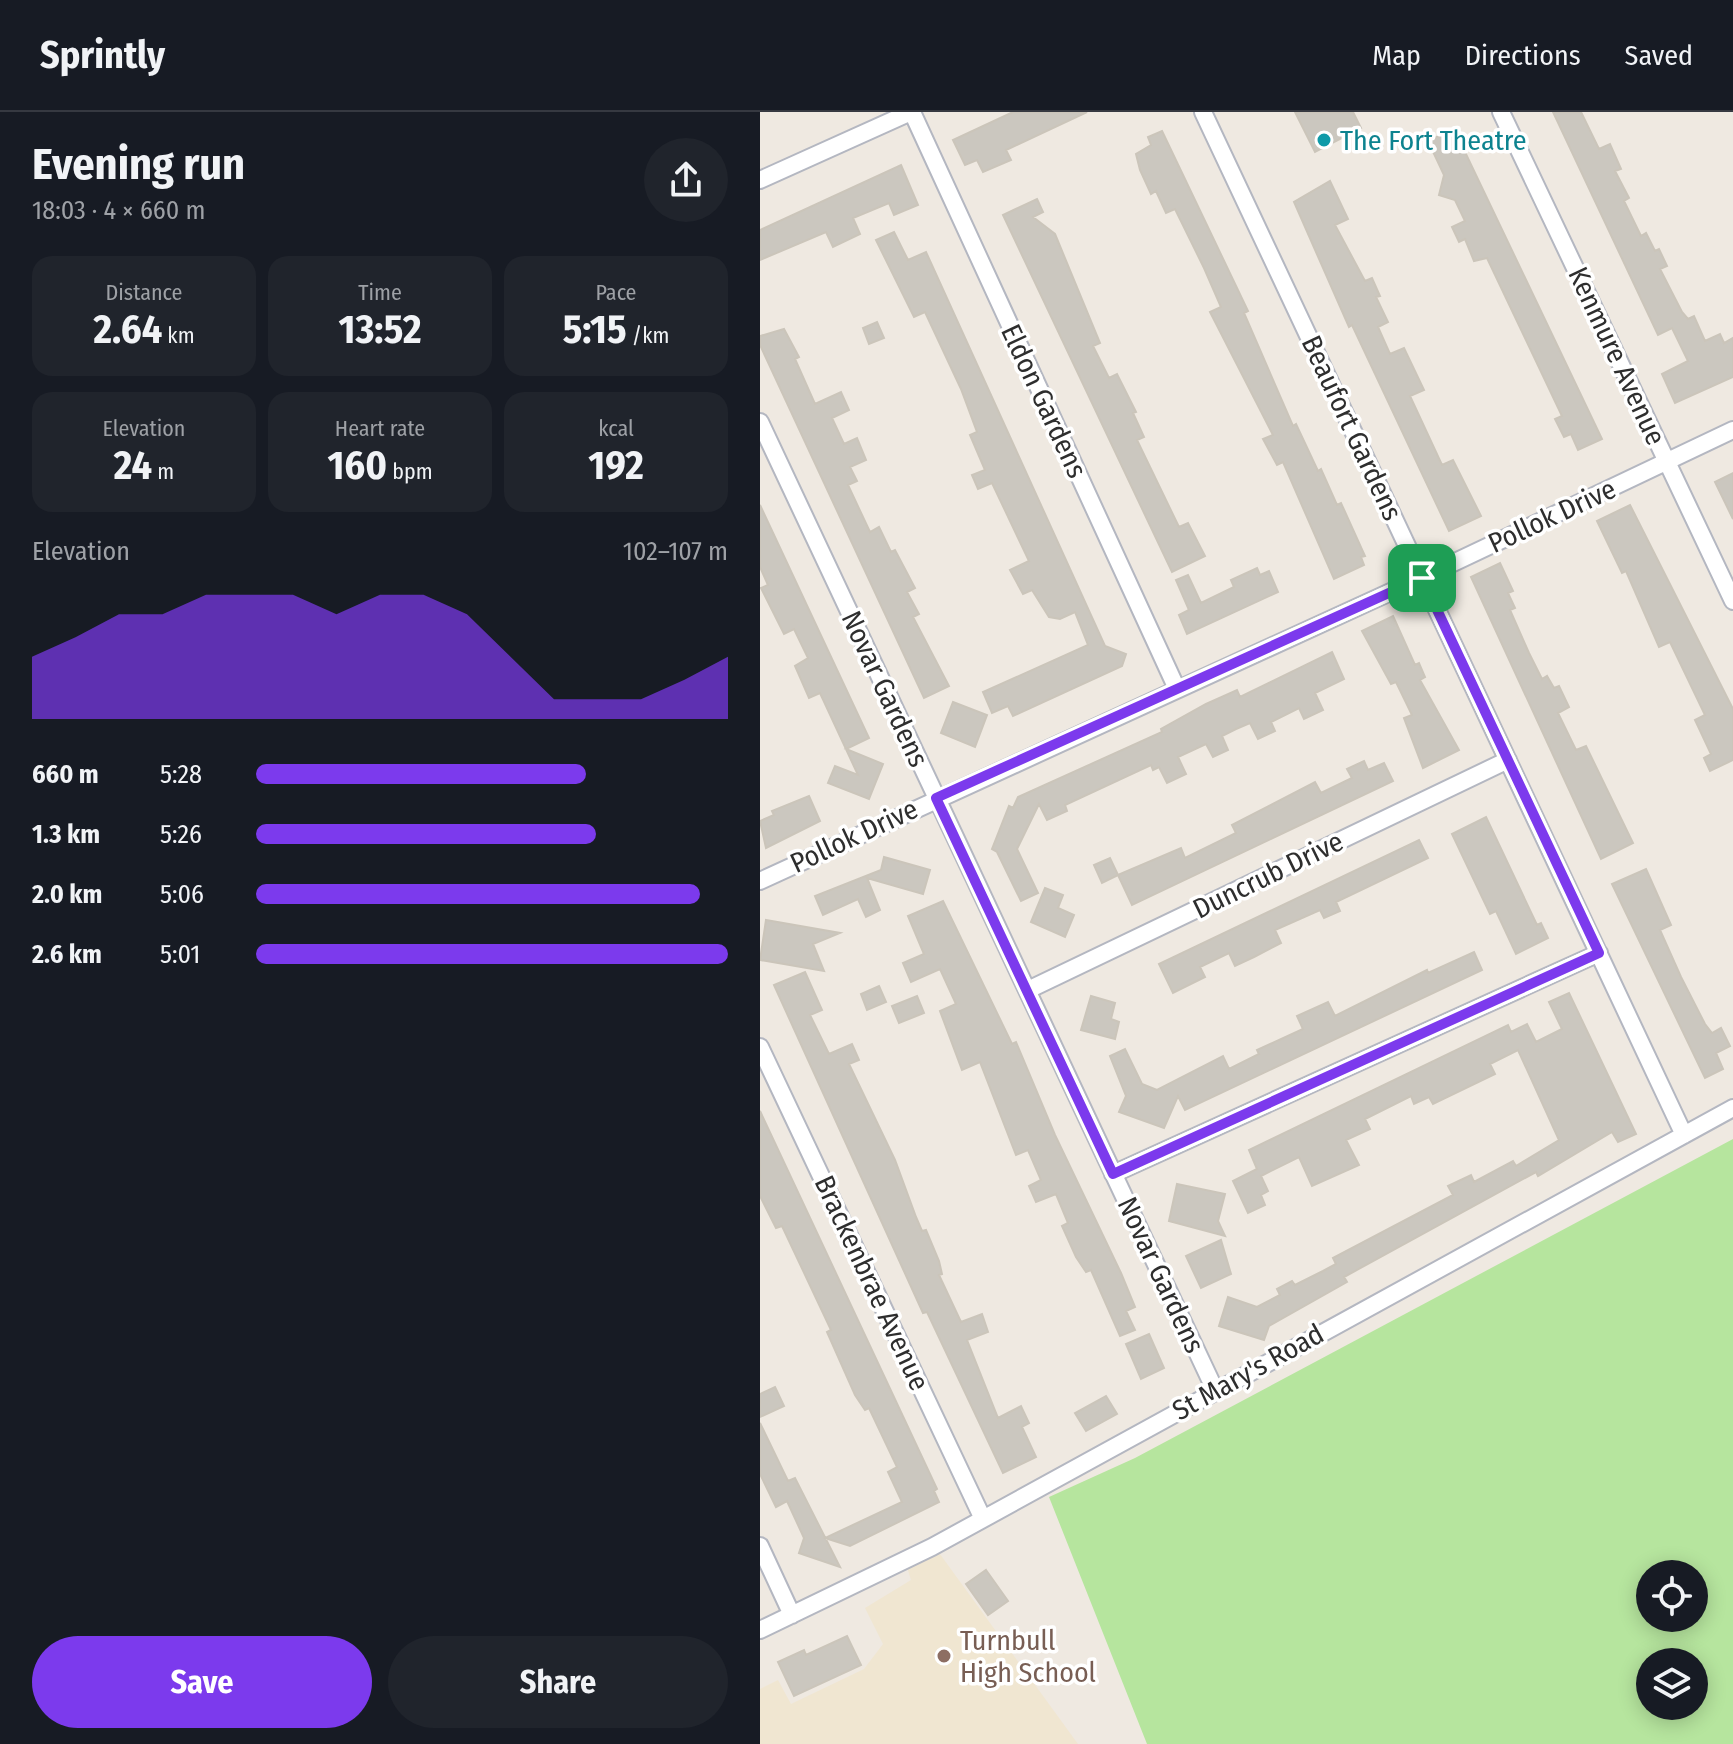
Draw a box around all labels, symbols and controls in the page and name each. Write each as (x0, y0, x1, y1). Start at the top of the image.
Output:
text: Sprintly (40, 32, 165, 78)
text: Map (1372, 39, 1421, 72)
text: Directions (1465, 39, 1581, 72)
text: Saved (1625, 39, 1693, 72)
place label: The Fort Theatre (1340, 124, 1527, 157)
marker: The Fort Theatre (1315, 131, 1333, 149)
text: Evening run (32, 138, 245, 191)
button: share (644, 138, 728, 222)
text: 18:03 · 4 × 660 m (32, 195, 205, 226)
street label: Kenmure Avenue (1561, 262, 1673, 450)
text: Distance (105, 279, 183, 306)
text: Time (358, 279, 402, 306)
text: Pace (595, 279, 637, 306)
text: 2.64 (93, 306, 162, 354)
text: 13:52 (339, 306, 422, 354)
text: 5:15 (563, 306, 627, 354)
street label: Eldon Gardens (994, 319, 1094, 483)
text: km (162, 322, 195, 349)
text: /km (627, 322, 669, 349)
street label: Beaufort Gardens (1295, 330, 1409, 526)
text: Elevation (103, 415, 185, 442)
text: Heart rate (335, 415, 425, 442)
text: kcal (598, 415, 634, 442)
text: 24 (114, 442, 152, 490)
text: 160 (327, 442, 387, 490)
text: 192 (588, 442, 644, 490)
text: m (152, 458, 174, 485)
text: bpm (387, 458, 433, 485)
street label: Pollok Drive (1483, 472, 1621, 560)
text: Elevation (32, 536, 130, 567)
text: 102–107 m (623, 536, 728, 567)
pin (1388, 544, 1456, 612)
icon: arrive (1400, 556, 1444, 600)
street label: Novar Gardens (835, 606, 935, 772)
text: 660 m (32, 759, 99, 790)
text: 5:28 (160, 759, 202, 790)
street label: Pollok Drive (785, 792, 923, 880)
text: 1.3 km (32, 819, 100, 850)
text: 5:26 (160, 819, 202, 850)
street label: Duncrub Drive (1188, 824, 1348, 926)
text: 2.0 km (32, 879, 102, 910)
text: 5:06 (160, 879, 204, 910)
text: 2.6 km (32, 939, 102, 970)
text: 5:01 (160, 939, 200, 970)
street label: Brackenbrae Avenue (808, 1170, 936, 1396)
street label: Novar Gardens (1111, 1192, 1211, 1358)
street label: St Mary's Road (1167, 1317, 1329, 1427)
map controls (1636, 1560, 1708, 1720)
button: locate (1636, 1560, 1708, 1632)
place label: Turnbull High School (960, 1624, 1096, 1689)
button: Save (32, 1636, 372, 1728)
button: Share (388, 1636, 728, 1728)
marker: Turnbull High School (935, 1647, 953, 1665)
button: layers (1636, 1648, 1708, 1720)

